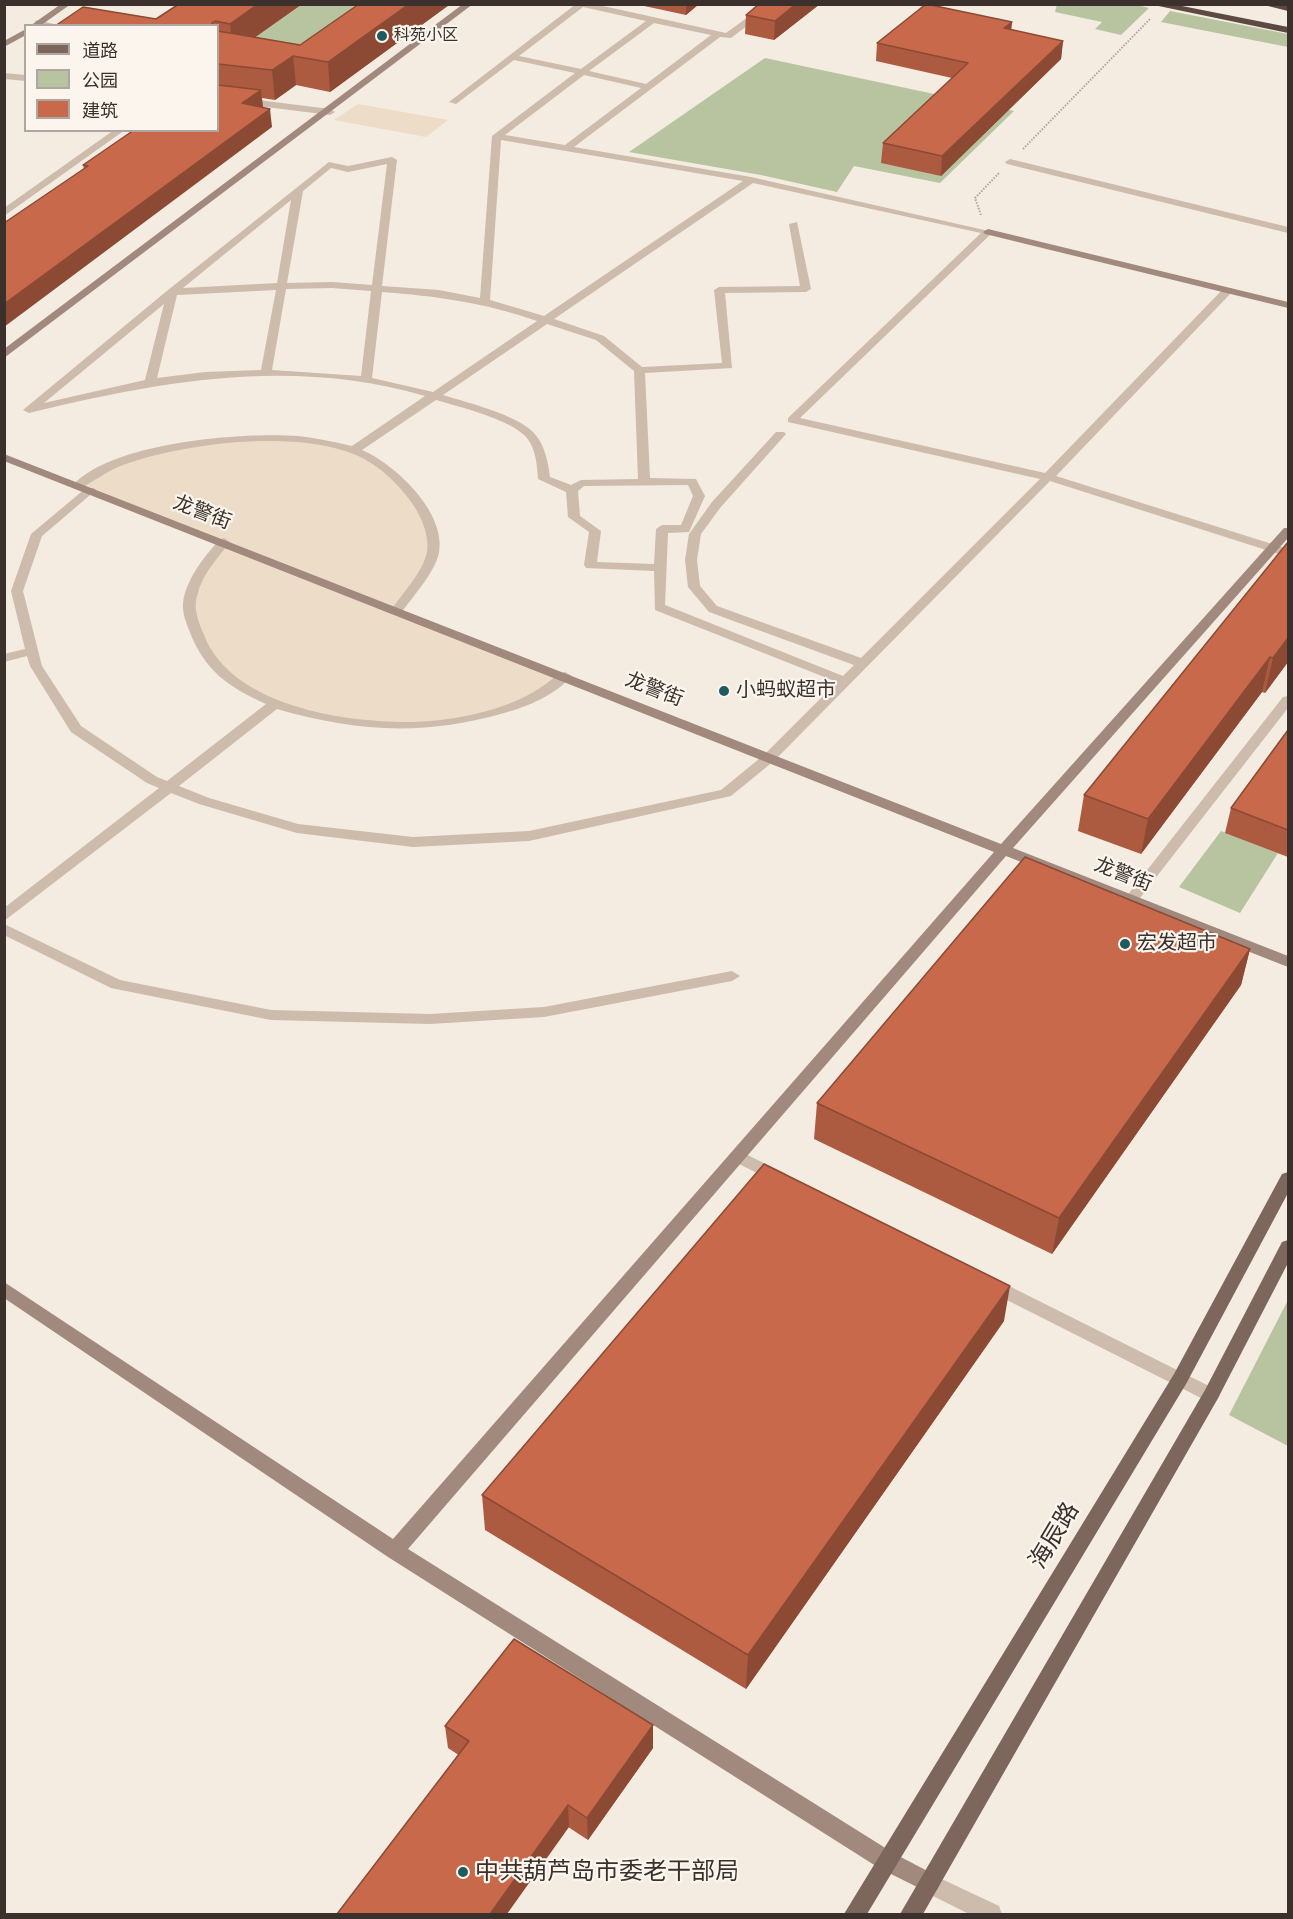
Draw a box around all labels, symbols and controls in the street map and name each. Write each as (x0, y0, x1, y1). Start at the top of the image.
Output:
legend (24, 24, 219, 132)
place label: 科苑小区 (394, 26, 458, 46)
marker: 科苑小区 (375, 29, 389, 43)
text: 道路 (82, 39, 118, 62)
text: 公园 (82, 69, 118, 92)
text: 建筑 (82, 99, 118, 122)
street label: 龙警街 (170, 491, 234, 535)
street label: 龙警街 (622, 668, 686, 712)
place label: 小蚂蚁超市 (736, 679, 836, 703)
marker: 小蚂蚁超市 (717, 684, 731, 698)
street label: 龙警街 (1091, 853, 1155, 897)
place label: 宏发超市 (1137, 932, 1217, 956)
marker: 宏发超市 (1118, 937, 1132, 951)
street label: 海辰路 (1024, 1498, 1086, 1574)
place label: 中共葫芦岛市委老干部局 (475, 1858, 739, 1886)
marker: 中共葫芦岛市委老干部局 (456, 1865, 470, 1879)

